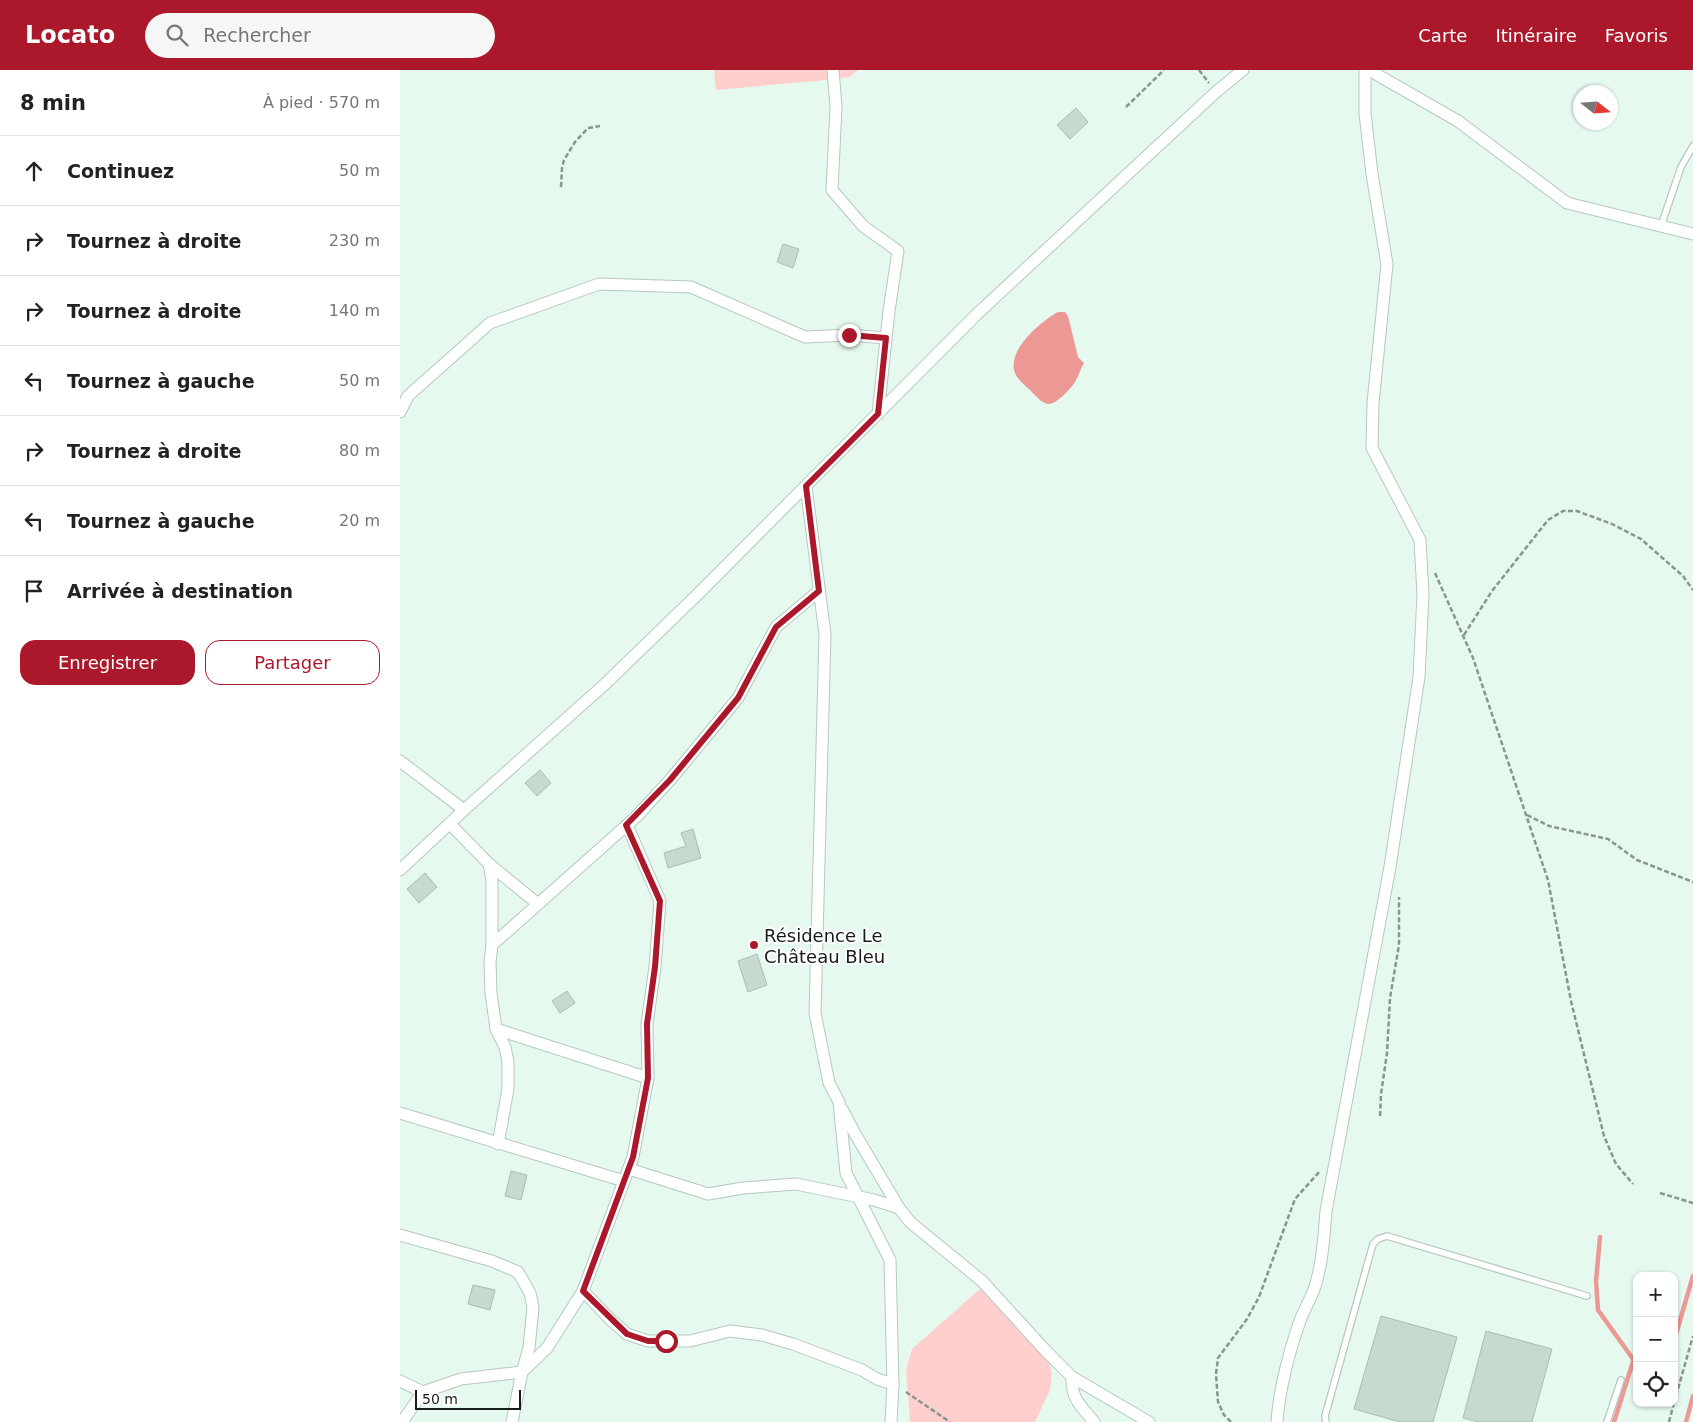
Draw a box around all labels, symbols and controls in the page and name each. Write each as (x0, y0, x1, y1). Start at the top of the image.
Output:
search box (145, 13, 495, 58)
text: Locato (25, 21, 115, 49)
icon: search (163, 21, 191, 49)
text: Rechercher (203, 24, 311, 46)
text: Carte (1418, 25, 1467, 46)
text: Itinéraire (1495, 25, 1577, 46)
text: Favoris (1605, 25, 1668, 46)
north arrow (1573, 85, 1618, 130)
text: 8 min (20, 91, 86, 115)
text: À pied · 570 m (263, 93, 380, 112)
icon: ahead (20, 157, 48, 185)
text: Continuez (67, 160, 174, 182)
text: 50 m (339, 161, 380, 180)
icon: right (20, 227, 48, 255)
text: Tournez à droite (67, 230, 241, 252)
text: 230 m (329, 231, 380, 250)
icon: right (20, 297, 48, 325)
text: Tournez à droite (67, 300, 241, 322)
text: 140 m (329, 301, 380, 320)
route end (838, 324, 861, 347)
icon: left (20, 367, 48, 395)
text: Tournez à gauche (67, 370, 255, 392)
text: 50 m (339, 371, 380, 390)
icon: right (20, 437, 48, 465)
text: Tournez à droite (67, 440, 241, 462)
text: 80 m (339, 441, 380, 460)
icon: left (20, 507, 48, 535)
text: Tournez à gauche (67, 510, 255, 532)
text: 20 m (339, 511, 380, 530)
icon: arrive (20, 577, 48, 605)
text: Arrivée à destination (67, 580, 293, 602)
button: Enregistrer (20, 640, 195, 685)
button: Partager (205, 640, 380, 685)
place label: Résidence Le Château Bleu (764, 925, 885, 967)
marker: Résidence Le Château Bleu (748, 939, 760, 951)
map controls (1633, 1272, 1678, 1407)
button: + (1633, 1272, 1678, 1317)
button: − (1633, 1317, 1678, 1362)
route start (655, 1330, 678, 1353)
button: locate (1633, 1362, 1678, 1407)
scale bar (415, 1387, 521, 1410)
text: 50 m (422, 1391, 458, 1407)

